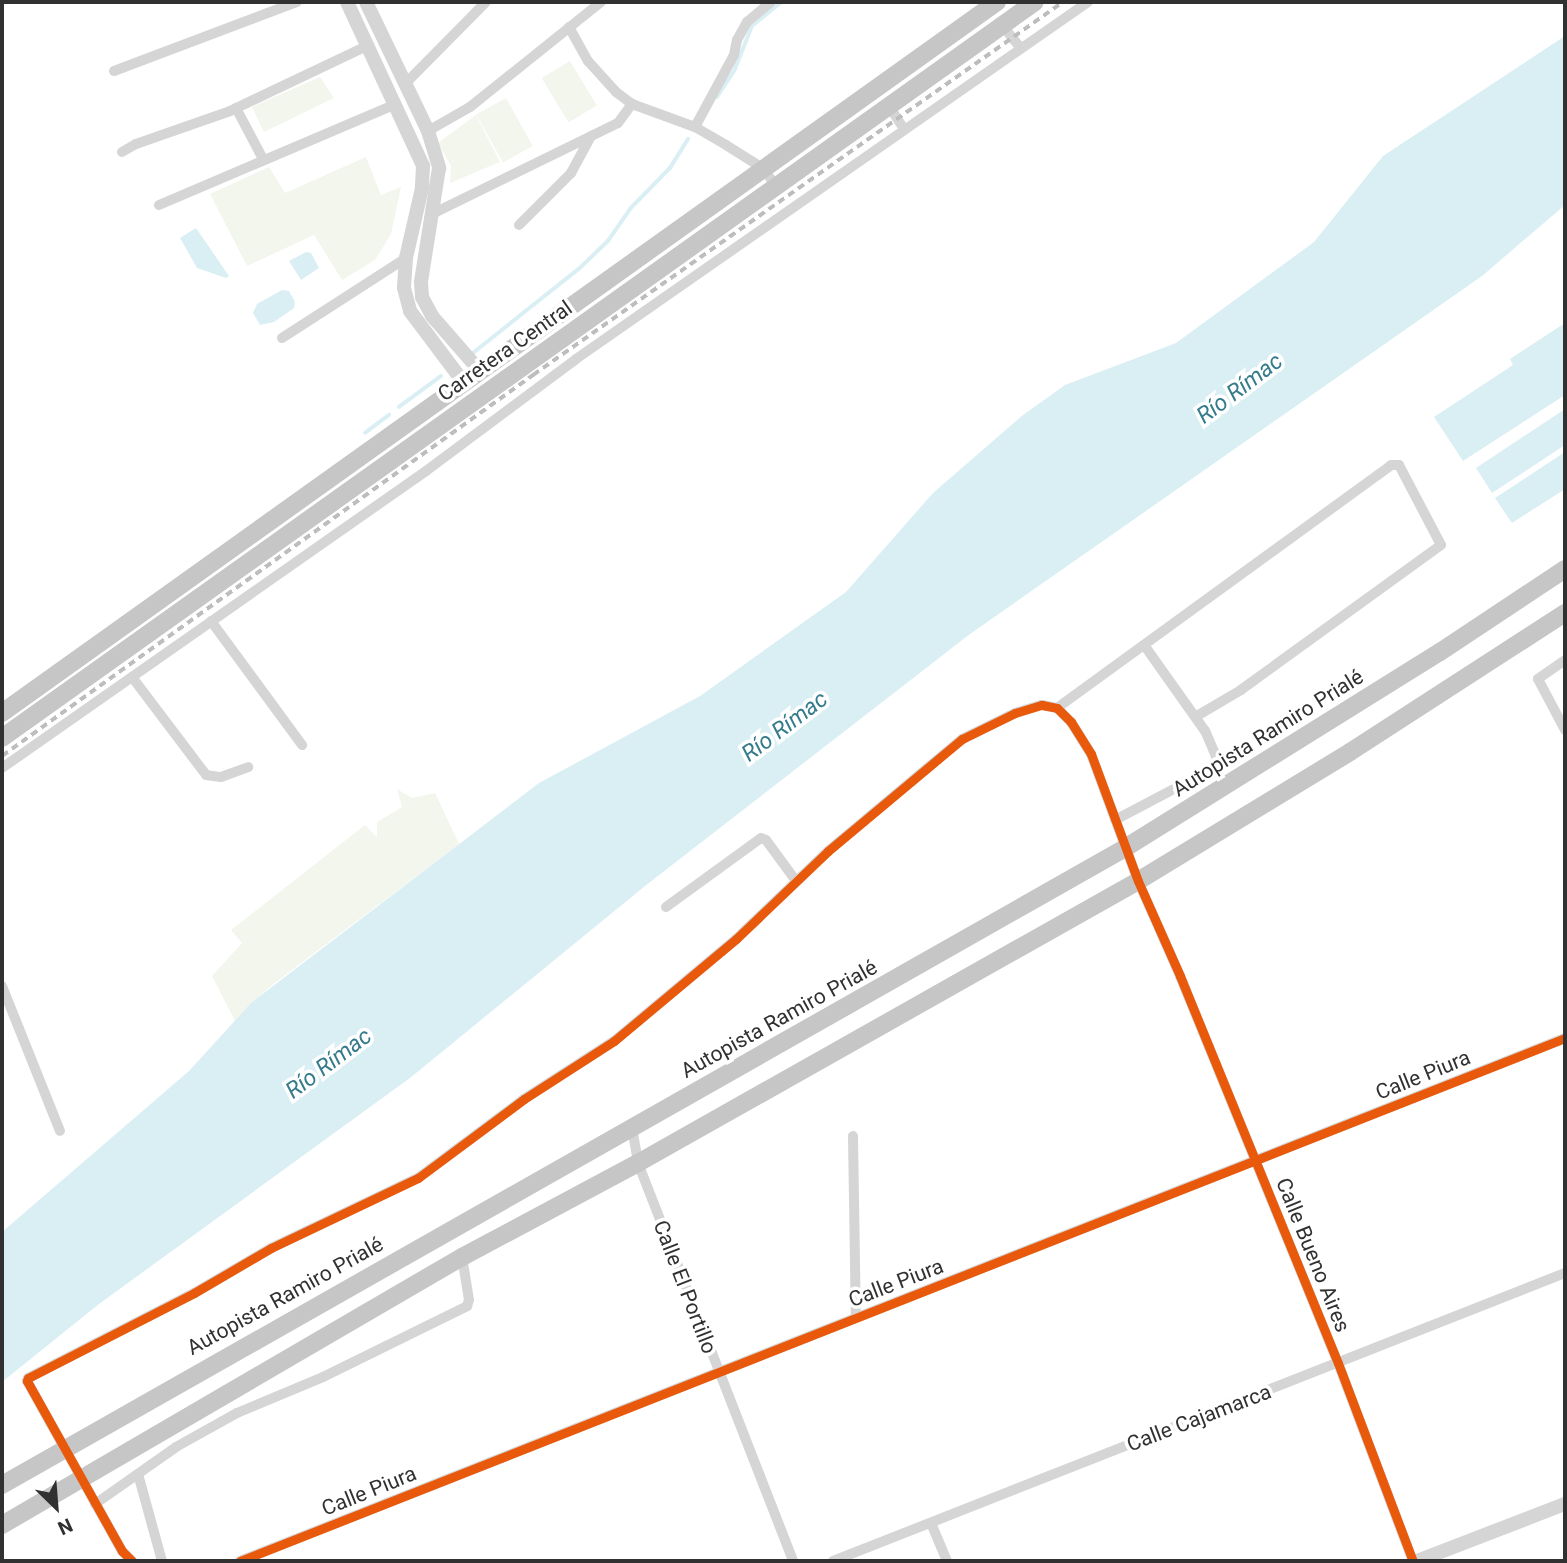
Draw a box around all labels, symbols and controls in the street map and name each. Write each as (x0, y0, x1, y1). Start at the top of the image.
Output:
street label: Carretera Central (433, 295, 577, 407)
water label: Río Rímac (1192, 348, 1288, 430)
street label: Autopista Ramiro Prialé (1168, 664, 1368, 802)
water label: Río Rímac (737, 686, 833, 768)
street label: Autopista Ramiro Prialé (677, 955, 881, 1083)
water label: Río Rímac (281, 1023, 377, 1105)
street label: Calle Piura (1372, 1045, 1474, 1105)
street label: Calle Bueno Aires (1271, 1174, 1355, 1336)
street label: Calle El Portillo (648, 1217, 722, 1357)
street label: Autopista Ramiro Prialé (183, 1232, 387, 1360)
street label: Calle Piura (845, 1253, 947, 1313)
street label: Calle Cajamarca (1123, 1379, 1275, 1457)
street label: Calle Piura (318, 1461, 420, 1521)
north arrow (21, 1472, 91, 1542)
text: N (54, 1513, 76, 1540)

